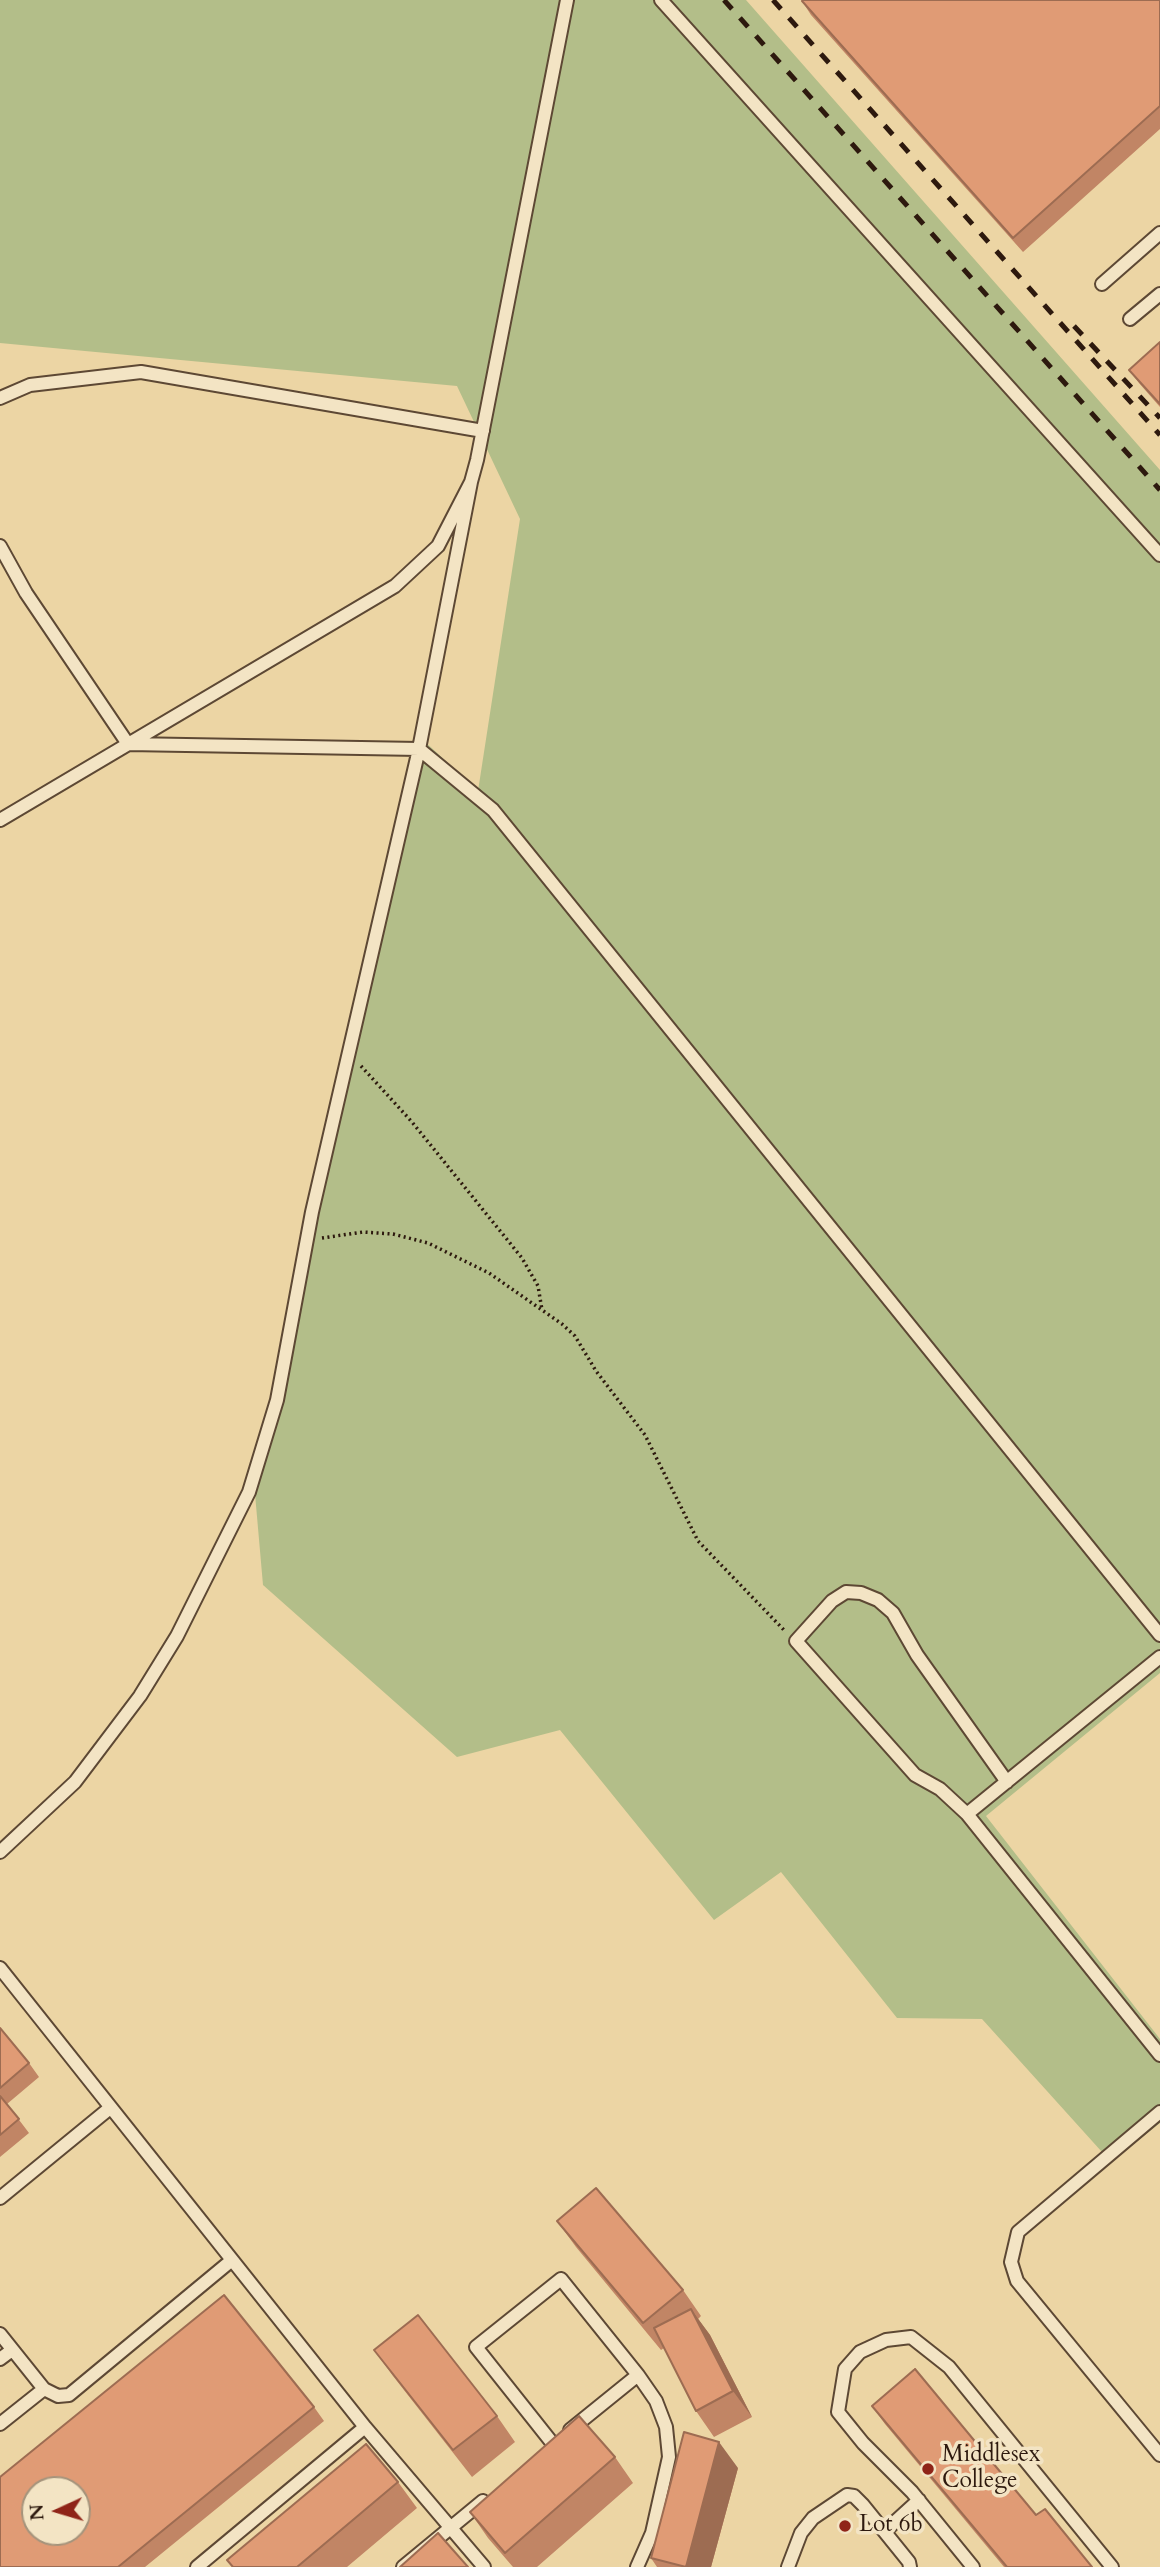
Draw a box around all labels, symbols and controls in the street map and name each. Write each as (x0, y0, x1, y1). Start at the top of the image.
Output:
place label: Middlesex College (942, 2442, 1040, 2496)
marker: Middlesex College (920, 2461, 936, 2477)
north arrow (21, 2476, 91, 2546)
text: N (24, 2503, 51, 2521)
place label: Lot 6b (859, 2512, 923, 2540)
marker: Lot 6b (837, 2518, 853, 2534)

